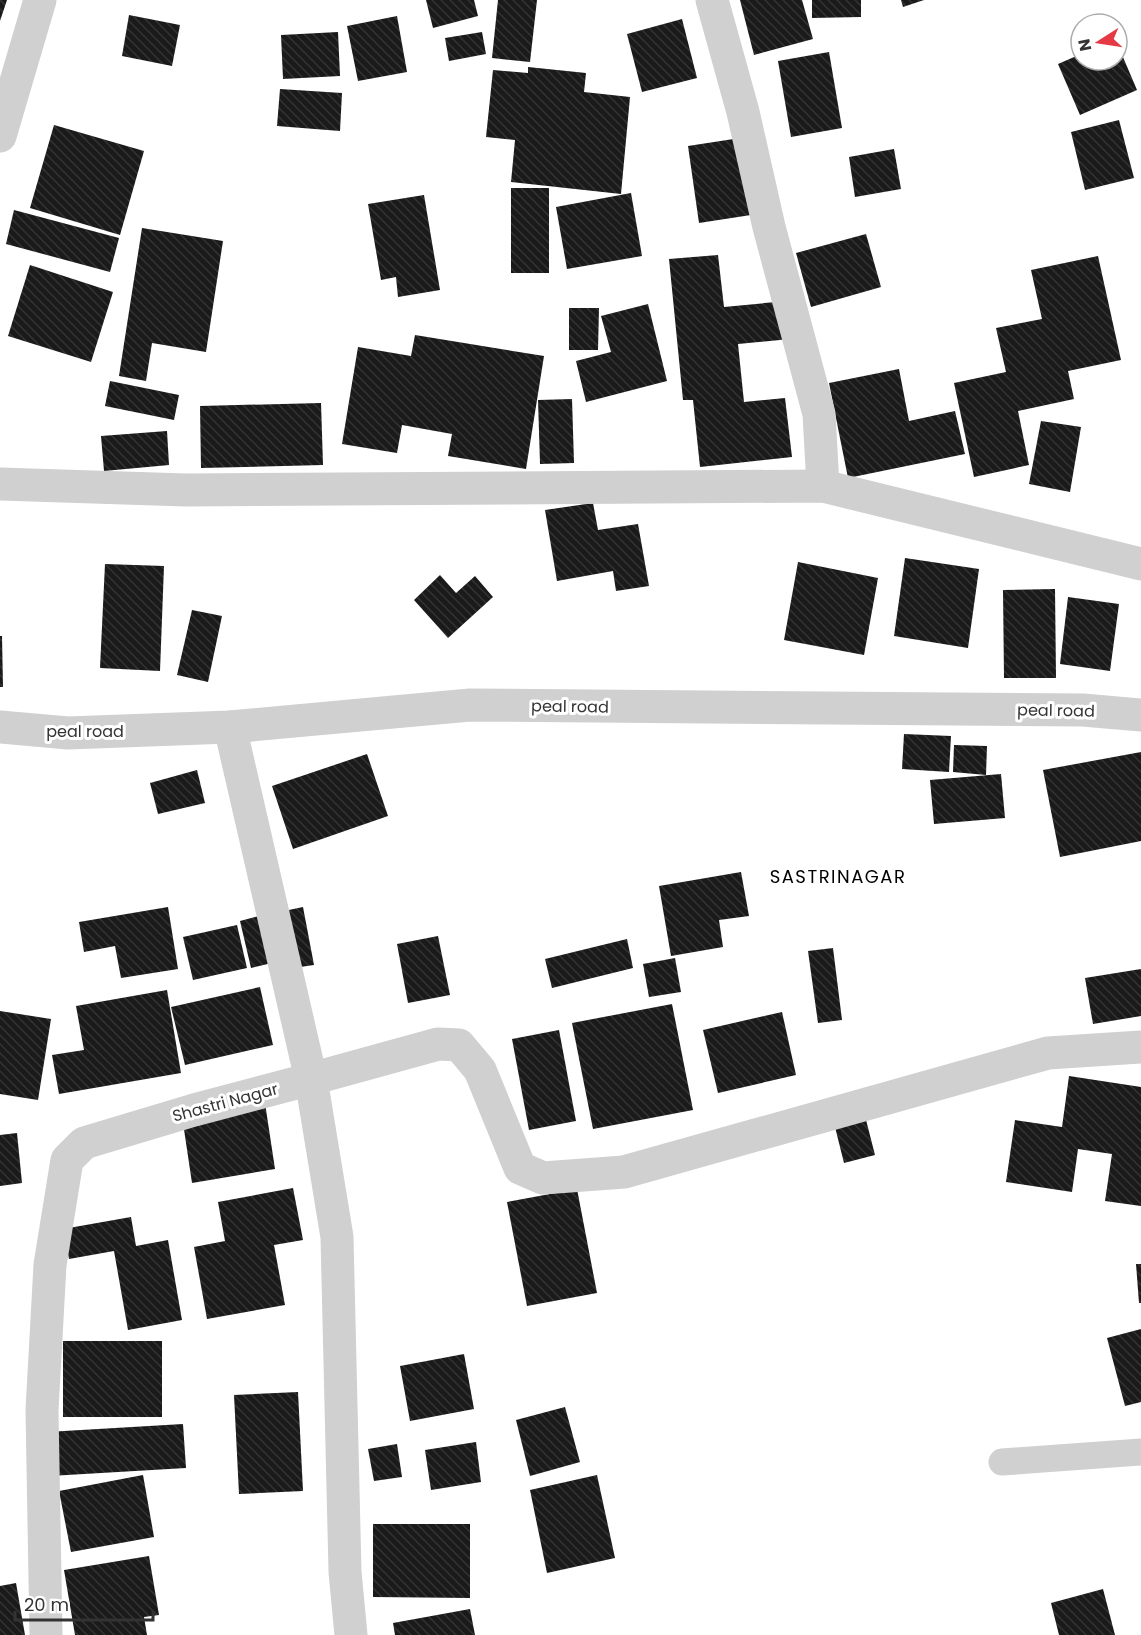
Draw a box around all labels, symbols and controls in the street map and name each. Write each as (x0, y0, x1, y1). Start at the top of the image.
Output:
north arrow (1069, 12, 1129, 72)
text: N (1072, 37, 1097, 53)
street label: peal road (531, 694, 609, 719)
street label: peal road (1017, 698, 1095, 723)
street label: peal road (46, 720, 124, 743)
district label: SASTRINAGAR (770, 864, 906, 889)
street label: Shastri Nagar (170, 1077, 281, 1128)
scale bar (15, 1584, 153, 1622)
text: 20 m (24, 1592, 69, 1617)

